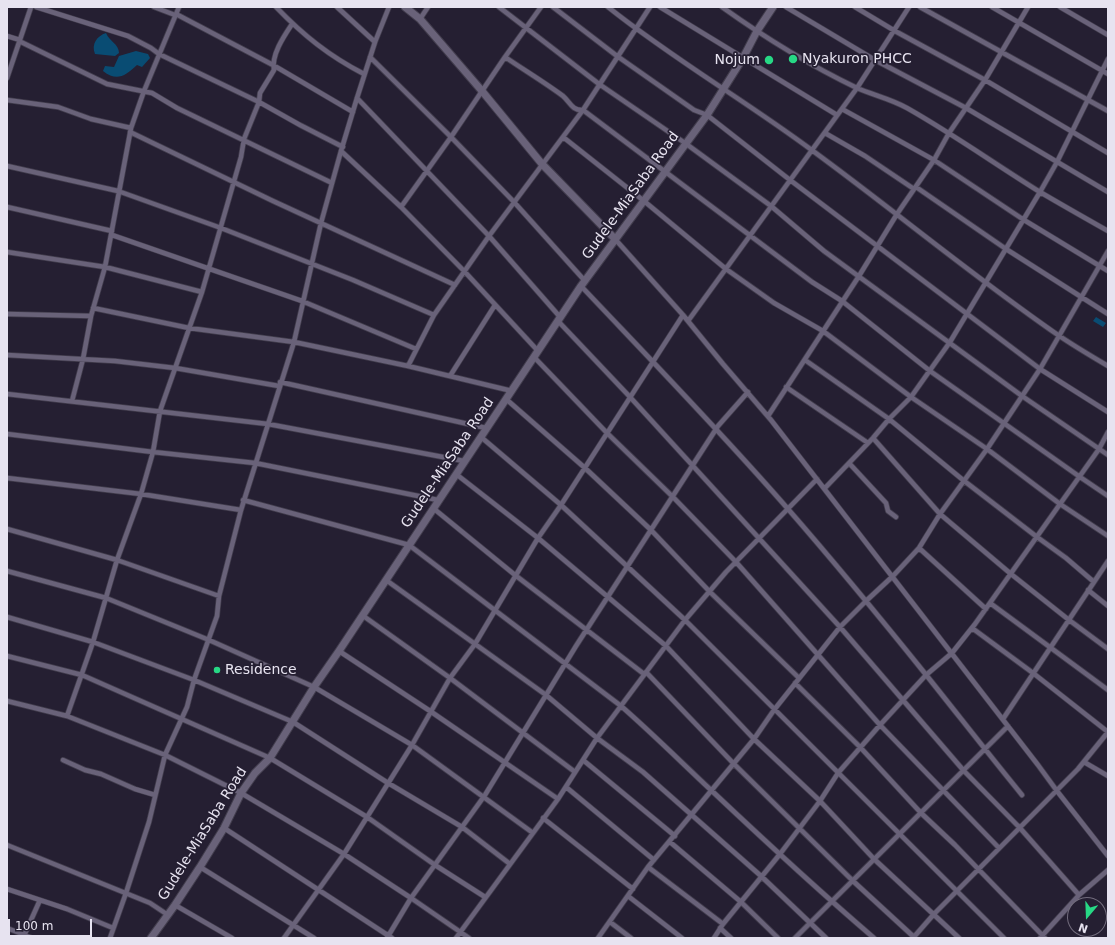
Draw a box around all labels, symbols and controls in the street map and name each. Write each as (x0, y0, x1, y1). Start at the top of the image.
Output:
place label: Nyakuron PHCC (802, 51, 912, 67)
place label: Nojum (715, 52, 760, 68)
marker: Nyakuron PHCC (787, 53, 799, 65)
marker: Nojum (763, 54, 775, 66)
street label: Gudele-MiaSaba Road (579, 129, 683, 263)
street label: Gudele-MiaSaba Road (398, 395, 498, 531)
place label: Residence (225, 662, 297, 678)
marker: Residence (212, 665, 222, 675)
street label: Gudele-MiaSaba Road (155, 764, 251, 904)
north arrow (1067, 897, 1107, 937)
scale bar (10, 911, 94, 937)
text: 100 m (15, 919, 53, 933)
text: N (1077, 920, 1090, 936)

